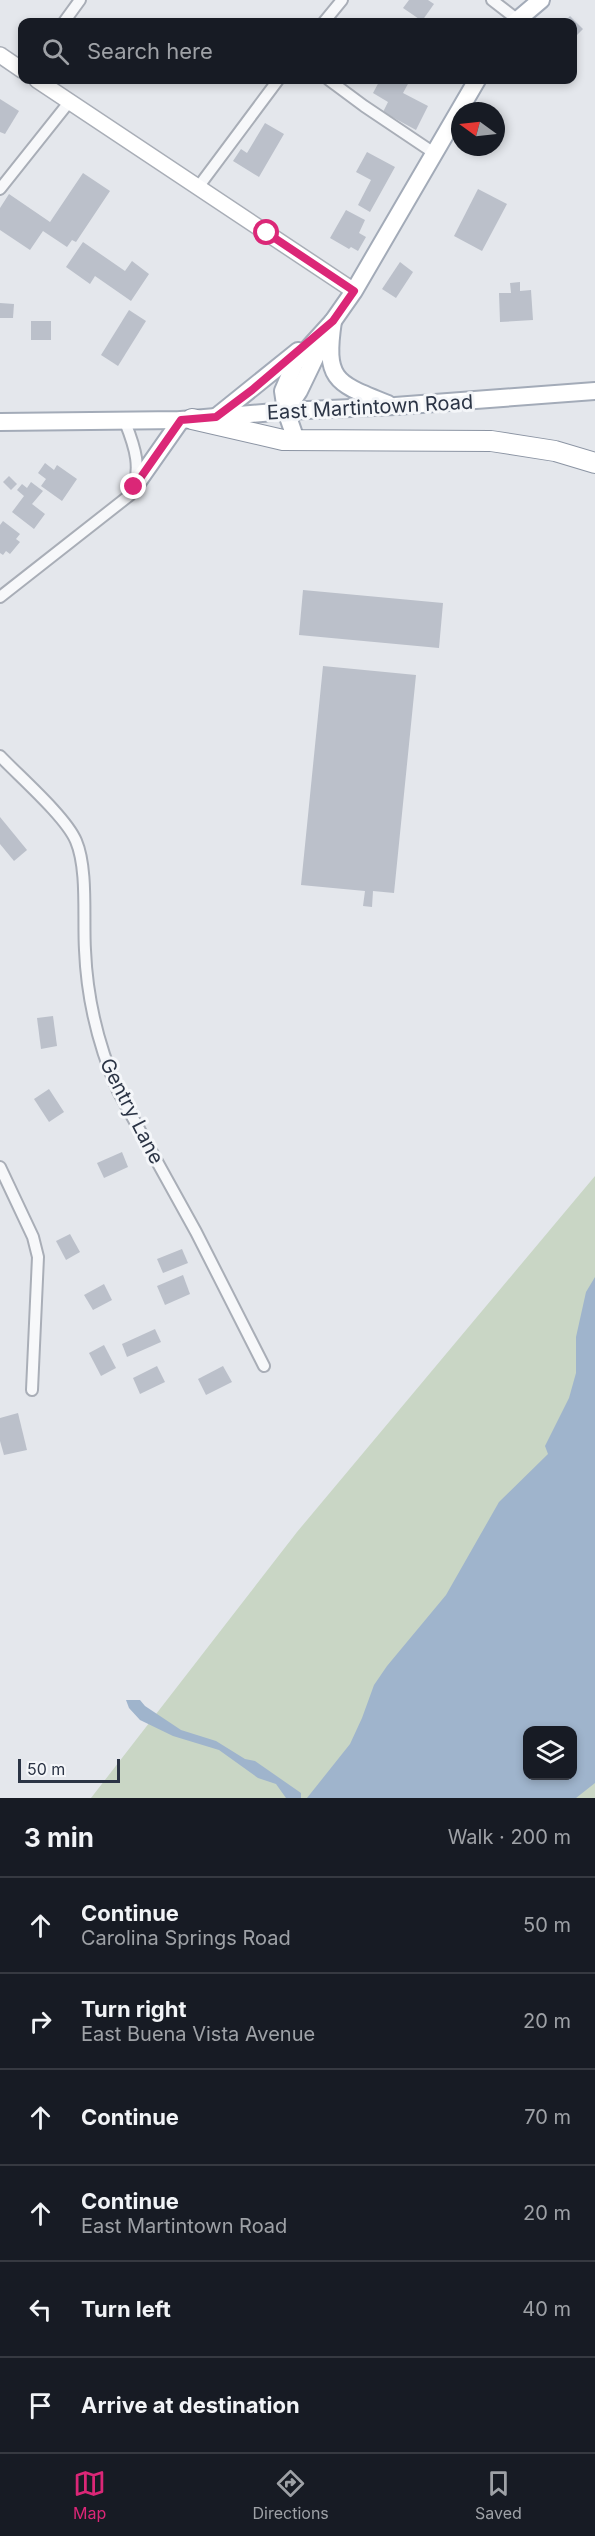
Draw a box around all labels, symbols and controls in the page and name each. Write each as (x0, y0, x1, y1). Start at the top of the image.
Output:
search box (18, 18, 577, 84)
icon: search (39, 35, 72, 68)
text: Search here (87, 38, 213, 64)
north arrow (451, 102, 505, 156)
route start (253, 219, 279, 245)
street label: East Martintown Road (266, 390, 474, 424)
route end (120, 473, 146, 499)
street label: Gentry Lane (95, 1054, 169, 1168)
map controls (523, 1726, 577, 1780)
button: layers (523, 1726, 577, 1780)
scale bar (18, 1756, 120, 1784)
text: 50 m (27, 1759, 65, 1779)
text: 3 min (24, 1822, 94, 1853)
text: Walk · 200 m (448, 1825, 571, 1849)
text: Continue (81, 1900, 179, 1926)
icon: ahead (24, 1909, 57, 1942)
text: 50 m (523, 1913, 571, 1937)
text: Carolina Springs Road (81, 1926, 291, 1950)
text: Turn right (81, 1996, 187, 2022)
icon: right (24, 2005, 57, 2038)
text: 20 m (523, 2009, 571, 2033)
text: East Buena Vista Avenue (81, 2022, 315, 2046)
icon: ahead (24, 2101, 57, 2134)
text: Continue (81, 2104, 179, 2130)
text: 70 m (524, 2105, 571, 2129)
text: Continue (81, 2188, 179, 2214)
icon: ahead (24, 2197, 57, 2230)
text: 20 m (523, 2201, 571, 2225)
text: East Martintown Road (81, 2214, 287, 2238)
icon: left (24, 2293, 57, 2326)
text: Turn left (81, 2296, 171, 2322)
text: 40 m (522, 2297, 571, 2321)
icon: arrive (24, 2389, 57, 2422)
text: Arrive at destination (81, 2392, 300, 2418)
tab: Map (73, 2467, 106, 2523)
tab: Directions (253, 2467, 329, 2523)
tab: Saved (475, 2467, 522, 2523)

